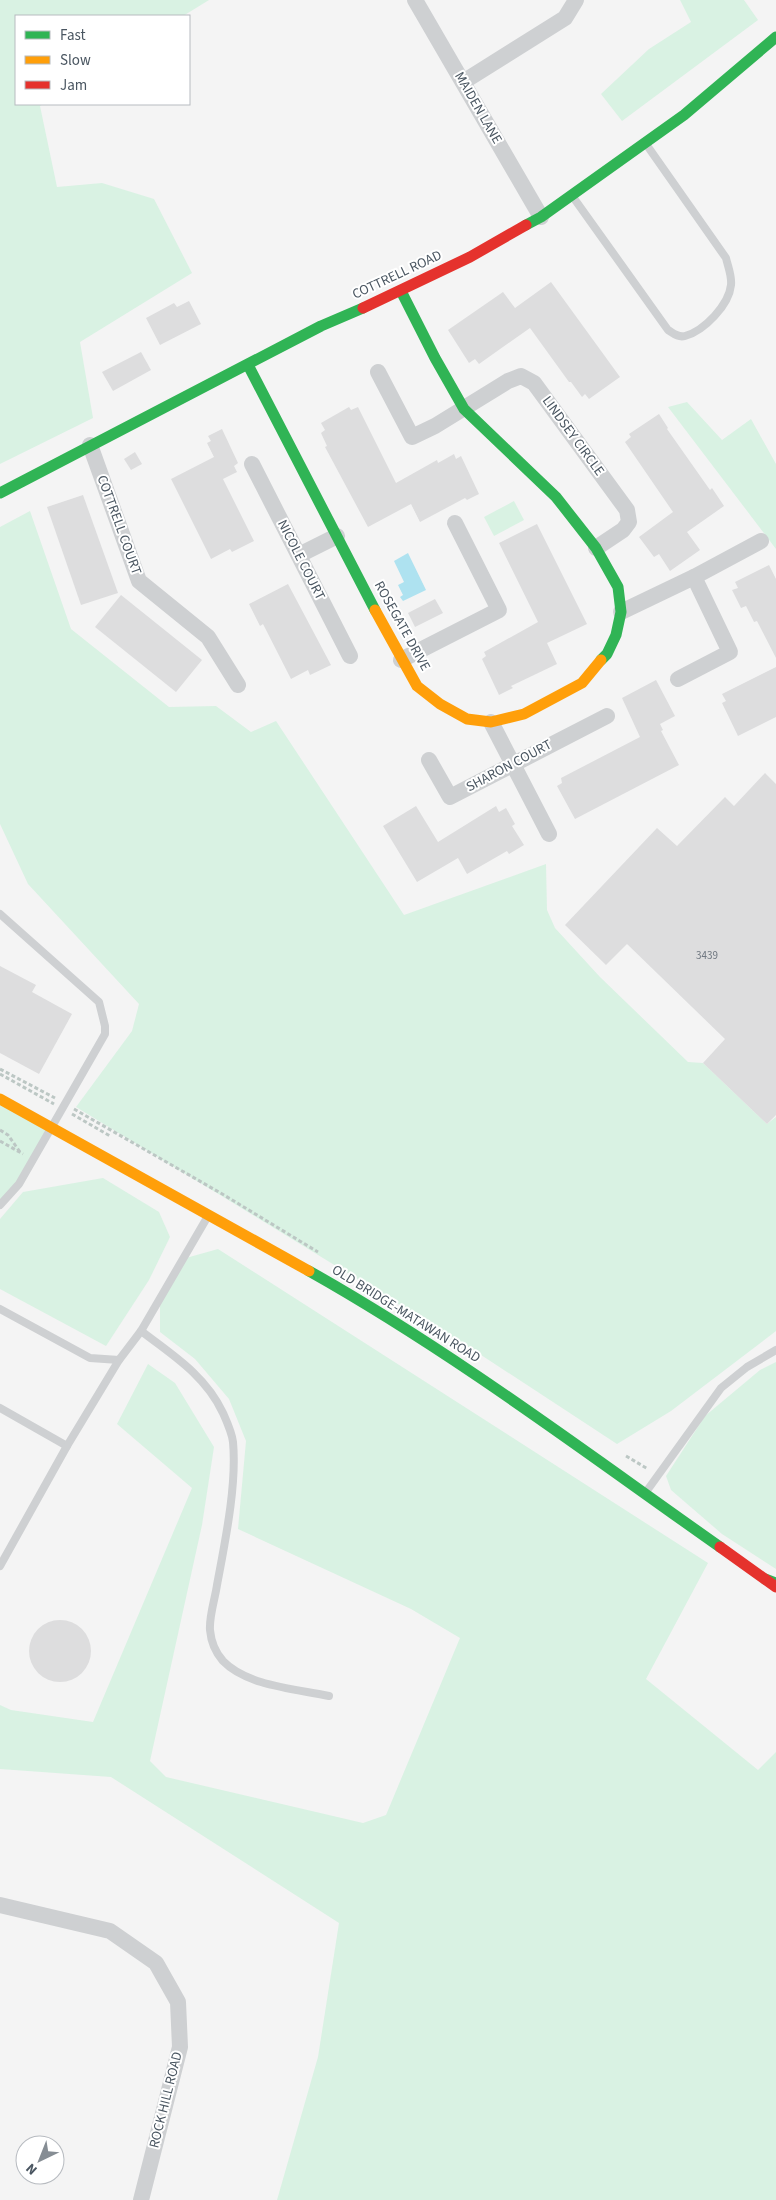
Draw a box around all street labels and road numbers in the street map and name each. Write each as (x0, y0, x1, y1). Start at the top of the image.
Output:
street label: MAIDEN LANE (449, 68, 507, 148)
street label: COTTRELL ROAD (349, 246, 445, 304)
street label: LINDSEY CIRCLE (537, 392, 609, 480)
street label: COTTRELL COURT (92, 472, 146, 578)
street label: NICOLE COURT (272, 516, 330, 604)
street label: ROSEGATE DRIVE (369, 577, 435, 675)
street label: SHARON COURT (463, 735, 556, 797)
street label: OLD BRIDGE-MATAWAN ROAD (328, 1260, 484, 1368)
street label: ROCK HILL ROAD (144, 2050, 188, 2150)

